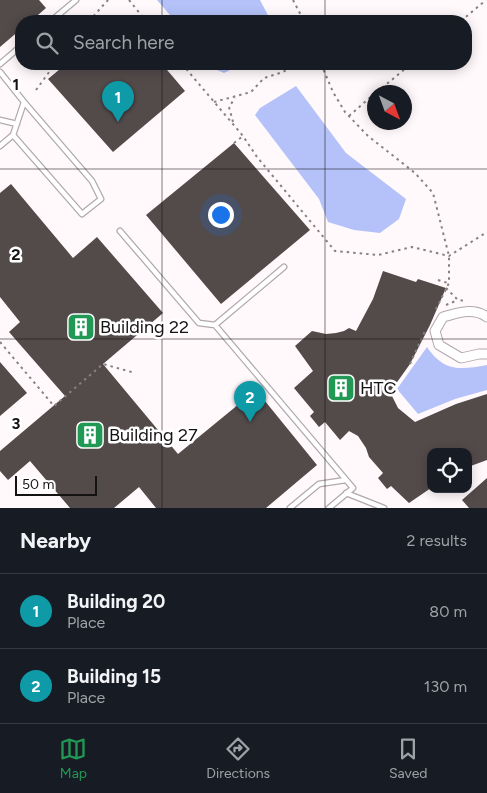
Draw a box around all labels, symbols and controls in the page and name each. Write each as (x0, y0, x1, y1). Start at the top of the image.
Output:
search box (15, 15, 472, 70)
icon: search (33, 29, 61, 57)
text: Search here (73, 31, 175, 54)
text: 1 (13, 75, 19, 94)
pin: 1 (102, 81, 134, 122)
north arrow (367, 85, 412, 130)
your location (208, 202, 234, 228)
text: 2 (11, 245, 21, 264)
building icon: Building 22 (66, 312, 96, 342)
place label: Building 22 (100, 316, 189, 338)
building icon: HTC (326, 373, 356, 403)
place label: HTC (360, 377, 396, 399)
pin: 2 (234, 381, 266, 422)
text: 3 (12, 414, 21, 433)
building icon: Building 27 (75, 420, 105, 450)
place label: Building 27 (109, 424, 198, 446)
map controls (427, 448, 472, 493)
button: locate (427, 448, 472, 493)
scale bar (15, 473, 98, 496)
text: 50 m (22, 476, 54, 493)
text: Nearby (20, 528, 91, 553)
text: 2 results (407, 531, 467, 550)
text: Building 20 (67, 590, 165, 613)
text: 1 (33, 602, 39, 621)
text: 80 m (429, 602, 467, 621)
text: Place (67, 613, 105, 632)
text: Building 15 (67, 665, 161, 688)
text: 2 (31, 677, 41, 696)
text: 130 m (424, 677, 467, 696)
text: Place (67, 688, 105, 707)
tab: Map (59, 735, 87, 782)
tab: Directions (206, 735, 270, 782)
tab: Saved (389, 735, 428, 782)

